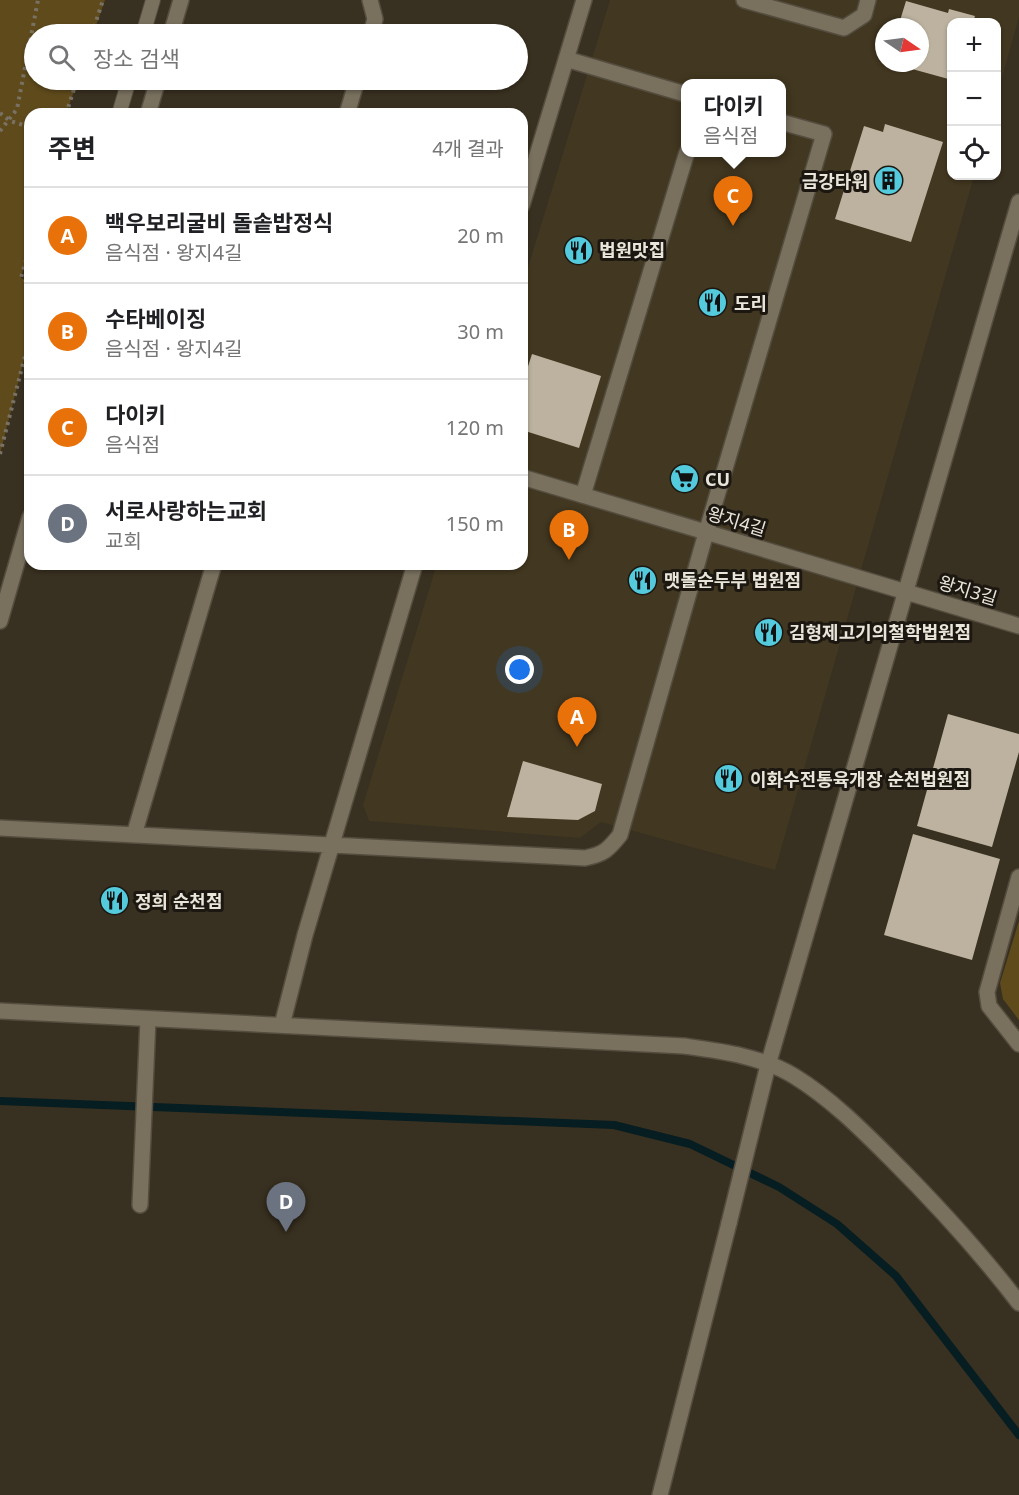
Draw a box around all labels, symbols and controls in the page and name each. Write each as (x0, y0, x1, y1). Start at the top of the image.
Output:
north arrow (875, 18, 929, 72)
map controls (947, 18, 1001, 180)
button: + (947, 18, 1001, 72)
search box (24, 24, 528, 90)
icon: search (45, 41, 78, 74)
text: 장소 검색 (93, 43, 180, 73)
button: − (947, 72, 1001, 126)
popup (681, 79, 786, 157)
text: 다이키 (703, 90, 764, 120)
text: 음식점 (703, 122, 758, 149)
button: locate (947, 126, 1001, 180)
text: 주변 (48, 130, 96, 166)
text: 4개 결과 (432, 135, 504, 162)
building icon: 금강타워 (873, 165, 905, 197)
place label: 금강타워 (802, 169, 868, 193)
pin: C (714, 176, 752, 226)
text: 백우보리굴비 돌솥밥정식 (105, 207, 333, 237)
text: A (61, 222, 74, 249)
text: 20 m (457, 222, 504, 249)
restaurant icon: 법원맛집 (562, 234, 594, 266)
place label: 법원맛집 (599, 238, 665, 262)
text: 음식점 · 왕지4길 (105, 239, 243, 266)
restaurant icon: 도리 (697, 287, 729, 319)
place label: 도리 (734, 291, 767, 315)
text: 수타베이징 (105, 303, 206, 333)
text: B (61, 318, 74, 345)
text: 30 m (457, 318, 504, 345)
text: 음식점 · 왕지4길 (105, 335, 243, 362)
text: 다이키 (105, 399, 166, 429)
text: C (61, 414, 74, 441)
text: 120 m (446, 414, 504, 441)
text: 음식점 (105, 431, 160, 458)
supermarket icon: CU (668, 463, 700, 495)
place label: CU (705, 467, 730, 491)
text: 서로사랑하는교회 (105, 495, 267, 525)
street label: 왕지4길 (705, 501, 769, 541)
text: D (60, 510, 75, 537)
text: 150 m (446, 510, 504, 537)
pin: B (550, 510, 588, 560)
text: 교회 (105, 527, 142, 554)
restaurant icon: 맷돌순두부 법원점 (627, 564, 659, 596)
place label: 맷돌순두부 법원점 (664, 568, 801, 592)
street label: 왕지3길 (936, 570, 1000, 610)
restaurant icon: 김형제고기의철학법원점 (752, 616, 784, 648)
place label: 김형제고기의철학법원점 (789, 620, 971, 644)
your location (505, 655, 534, 684)
pin: A (558, 698, 596, 747)
restaurant icon: 이화수전통육개장 순천법원점 (713, 763, 745, 795)
place label: 이화수전통육개장 순천법원점 (750, 767, 970, 791)
restaurant icon: 정희 순천점 (98, 885, 130, 917)
place label: 정희 순천점 (135, 889, 222, 913)
pin: D (266, 1182, 306, 1232)

